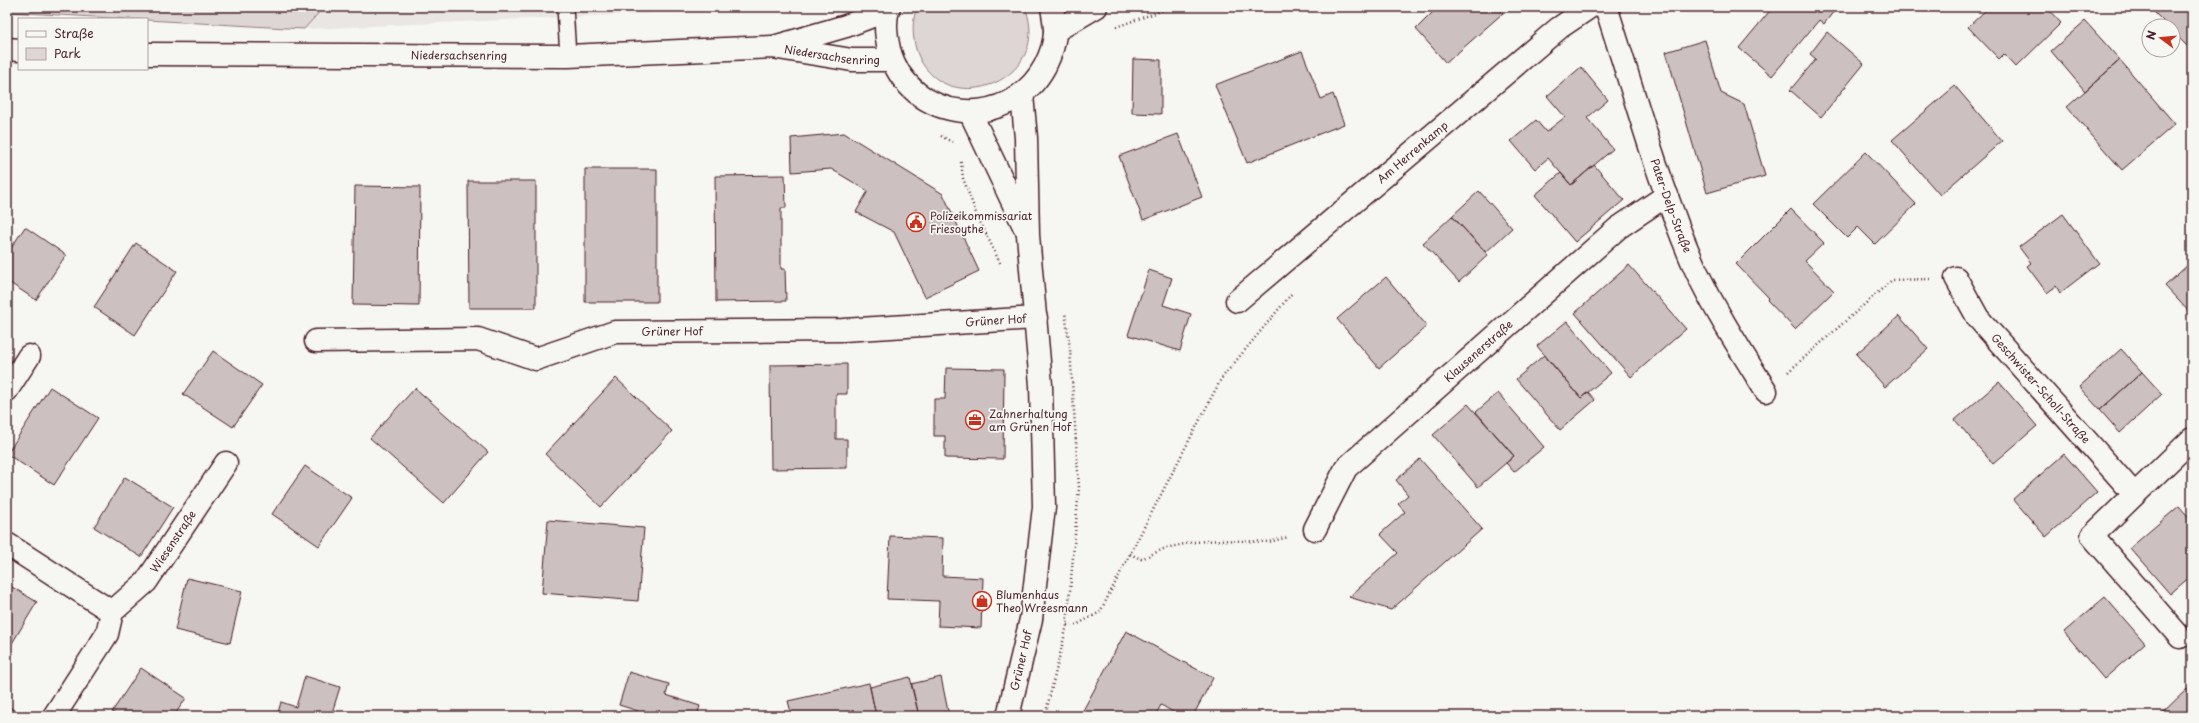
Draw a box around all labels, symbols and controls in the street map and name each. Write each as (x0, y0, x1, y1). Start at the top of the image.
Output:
legend (18, 18, 148, 70)
north arrow (2141, 18, 2181, 58)
text: Straße (54, 24, 94, 42)
text: N (2142, 28, 2160, 42)
street label: Niedersachsenring (783, 40, 880, 68)
text: Park (54, 44, 81, 62)
street label: Niedersachsenring (411, 46, 507, 64)
street label: Am Herrenkamp (1373, 117, 1452, 187)
street label: Pater-Delp-Straße (1647, 156, 1697, 255)
place label: Polizeikommissariat Friesoythe (930, 207, 1033, 237)
public building icon: Polizeikommissariat Friesoythe (905, 211, 927, 233)
street label: Grüner Hof (965, 310, 1029, 330)
street label: Klausenerstraße (1440, 316, 1516, 386)
street label: Grüner Hof (641, 322, 705, 340)
street label: Geschwister-Scholl-Straße (1987, 329, 2095, 447)
place label: Zahnerhaltung am Grünen Hof (989, 405, 1073, 435)
office icon: Zahnerhaltung am Grünen Hof (964, 409, 986, 431)
street label: Wiesenstraße (146, 506, 200, 576)
place label: Blumenhaus Theo Wreesmann (996, 586, 1088, 616)
shop icon: Blumenhaus Theo Wreesmann (971, 590, 993, 612)
street label: Grüner Hof (1005, 627, 1036, 692)

